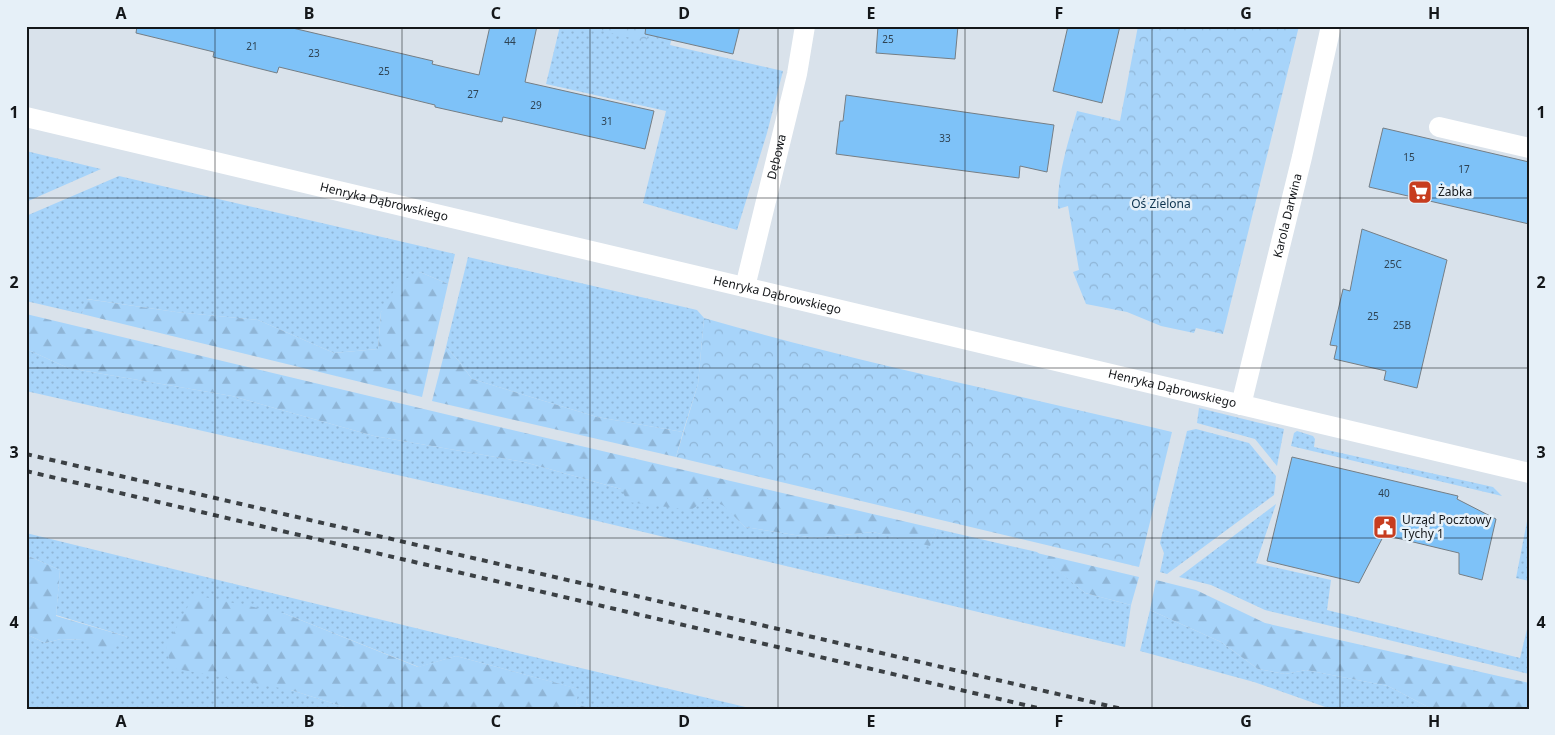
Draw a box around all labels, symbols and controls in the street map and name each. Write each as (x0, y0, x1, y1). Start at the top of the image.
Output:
text: A (115, 2, 127, 24)
text: B (304, 2, 314, 24)
text: C (491, 2, 501, 24)
text: D (678, 2, 690, 24)
text: E (867, 2, 876, 24)
text: F (1055, 2, 1063, 24)
text: G (1240, 2, 1252, 24)
text: H (1428, 2, 1440, 24)
house number: 25 (882, 32, 894, 46)
house number: 44 (504, 34, 516, 48)
house number: 21 (246, 39, 258, 53)
house number: 23 (308, 46, 320, 60)
house number: 25 (378, 64, 390, 78)
house number: 27 (467, 87, 479, 101)
house number: 29 (530, 98, 542, 112)
text: 1 (9, 101, 19, 123)
text: 1 (1536, 101, 1546, 123)
house number: 31 (601, 114, 613, 128)
house number: 33 (939, 131, 951, 145)
street label: Dębowa (763, 132, 790, 181)
house number: 15 (1403, 150, 1415, 164)
house number: 17 (1458, 162, 1470, 176)
street label: Karola Darwina (1269, 172, 1306, 259)
street label: Henryka Dąbrowskiego (318, 178, 450, 225)
supermarket icon: Żabka (1407, 179, 1433, 205)
place label: Żabka (1438, 183, 1472, 200)
park label: Oś Zielona (1131, 195, 1191, 212)
house number: 25C (1384, 257, 1403, 271)
text: 2 (9, 271, 19, 293)
street label: Henryka Dąbrowskiego (711, 271, 843, 318)
text: 2 (1536, 271, 1546, 293)
house number: 25 (1367, 309, 1379, 323)
house number: 25B (1393, 318, 1411, 332)
street label: Henryka Dąbrowskiego (1107, 365, 1238, 411)
text: 3 (9, 441, 19, 463)
text: 3 (1536, 441, 1546, 463)
house number: 40 (1378, 486, 1390, 500)
place label: Urząd Pocztowy Tychy 1 (1402, 511, 1492, 542)
public building icon: Urząd Pocztowy Tychy 1 (1372, 514, 1398, 540)
text: 4 (9, 611, 19, 633)
text: 4 (1536, 611, 1546, 633)
text: A (115, 710, 127, 732)
text: B (304, 710, 314, 732)
text: C (491, 710, 501, 732)
text: D (678, 710, 690, 732)
text: E (867, 710, 876, 732)
text: F (1055, 710, 1063, 732)
text: G (1240, 710, 1252, 732)
text: H (1428, 710, 1440, 732)

